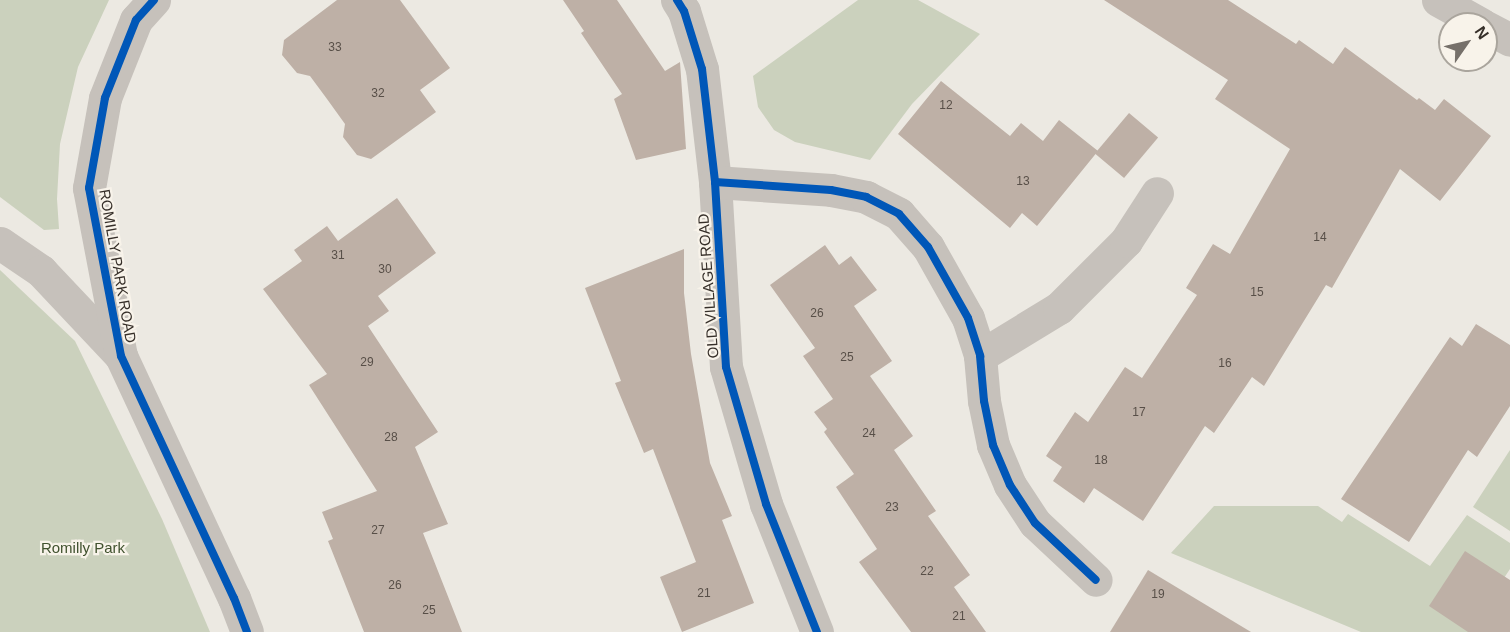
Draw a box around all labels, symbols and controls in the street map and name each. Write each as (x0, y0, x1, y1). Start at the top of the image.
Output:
north arrow (1438, 12, 1498, 72)
text: N (1471, 23, 1492, 42)
house number: 33 (328, 41, 342, 55)
house number: 32 (371, 87, 385, 101)
house number: 12 (939, 99, 953, 113)
house number: 13 (1016, 175, 1030, 189)
street label: ROMILLY PARK ROAD (96, 188, 140, 344)
street label: OLD VILLAGE ROAD (694, 213, 722, 359)
house number: 14 (1313, 231, 1327, 245)
house number: 31 (331, 249, 345, 263)
house number: 30 (378, 263, 392, 277)
house number: 15 (1250, 286, 1264, 300)
house number: 26 (810, 307, 824, 321)
house number: 25 (840, 351, 854, 365)
house number: 29 (360, 356, 374, 370)
house number: 16 (1218, 357, 1232, 371)
house number: 17 (1132, 406, 1146, 420)
house number: 24 (862, 427, 876, 441)
house number: 28 (384, 431, 398, 445)
house number: 18 (1094, 454, 1108, 468)
house number: 23 (885, 501, 899, 515)
house number: 27 (371, 524, 385, 538)
park label: Romilly Park (41, 539, 125, 557)
house number: 22 (920, 565, 934, 579)
house number: 26 (388, 579, 402, 593)
house number: 21 (697, 587, 711, 601)
house number: 19 (1151, 588, 1165, 602)
house number: 25 (422, 604, 436, 618)
house number: 21 (952, 610, 966, 624)

